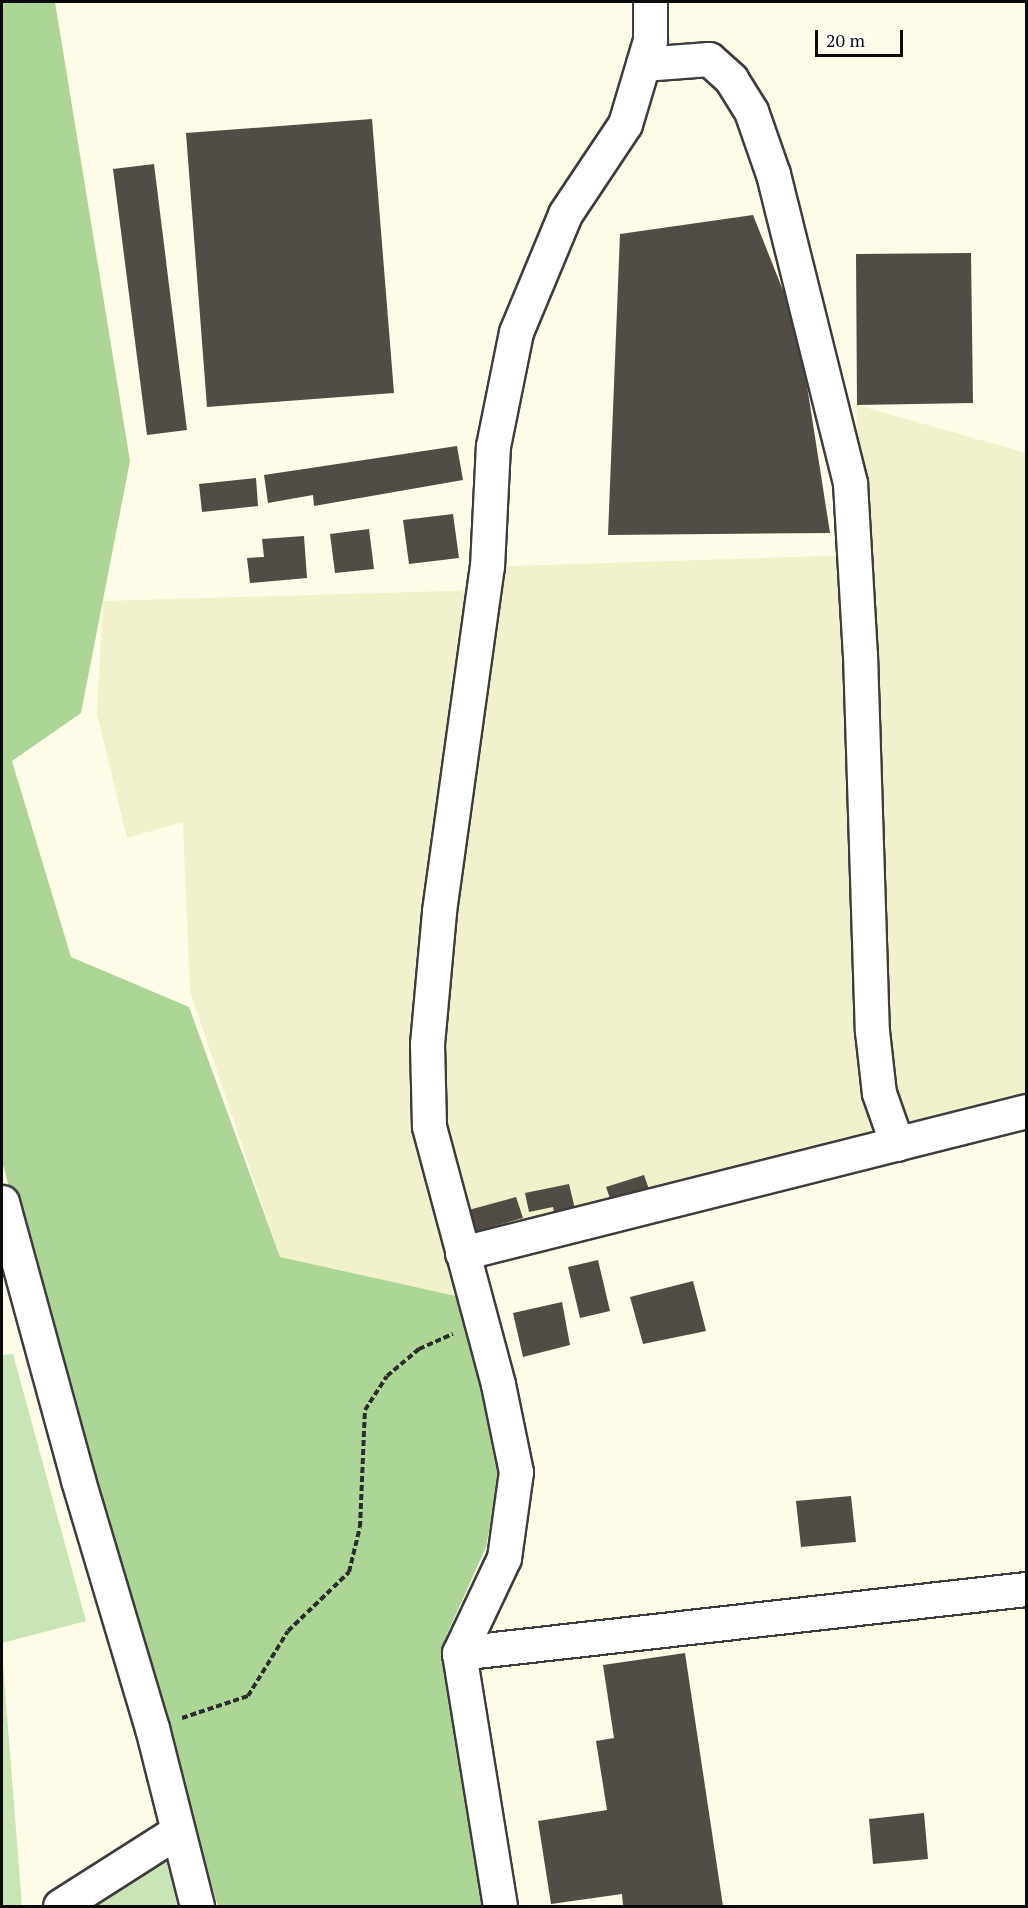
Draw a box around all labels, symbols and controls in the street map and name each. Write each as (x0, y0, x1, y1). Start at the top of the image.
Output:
scale bar (818, 18, 906, 56)
text: 20 m (826, 28, 865, 52)

